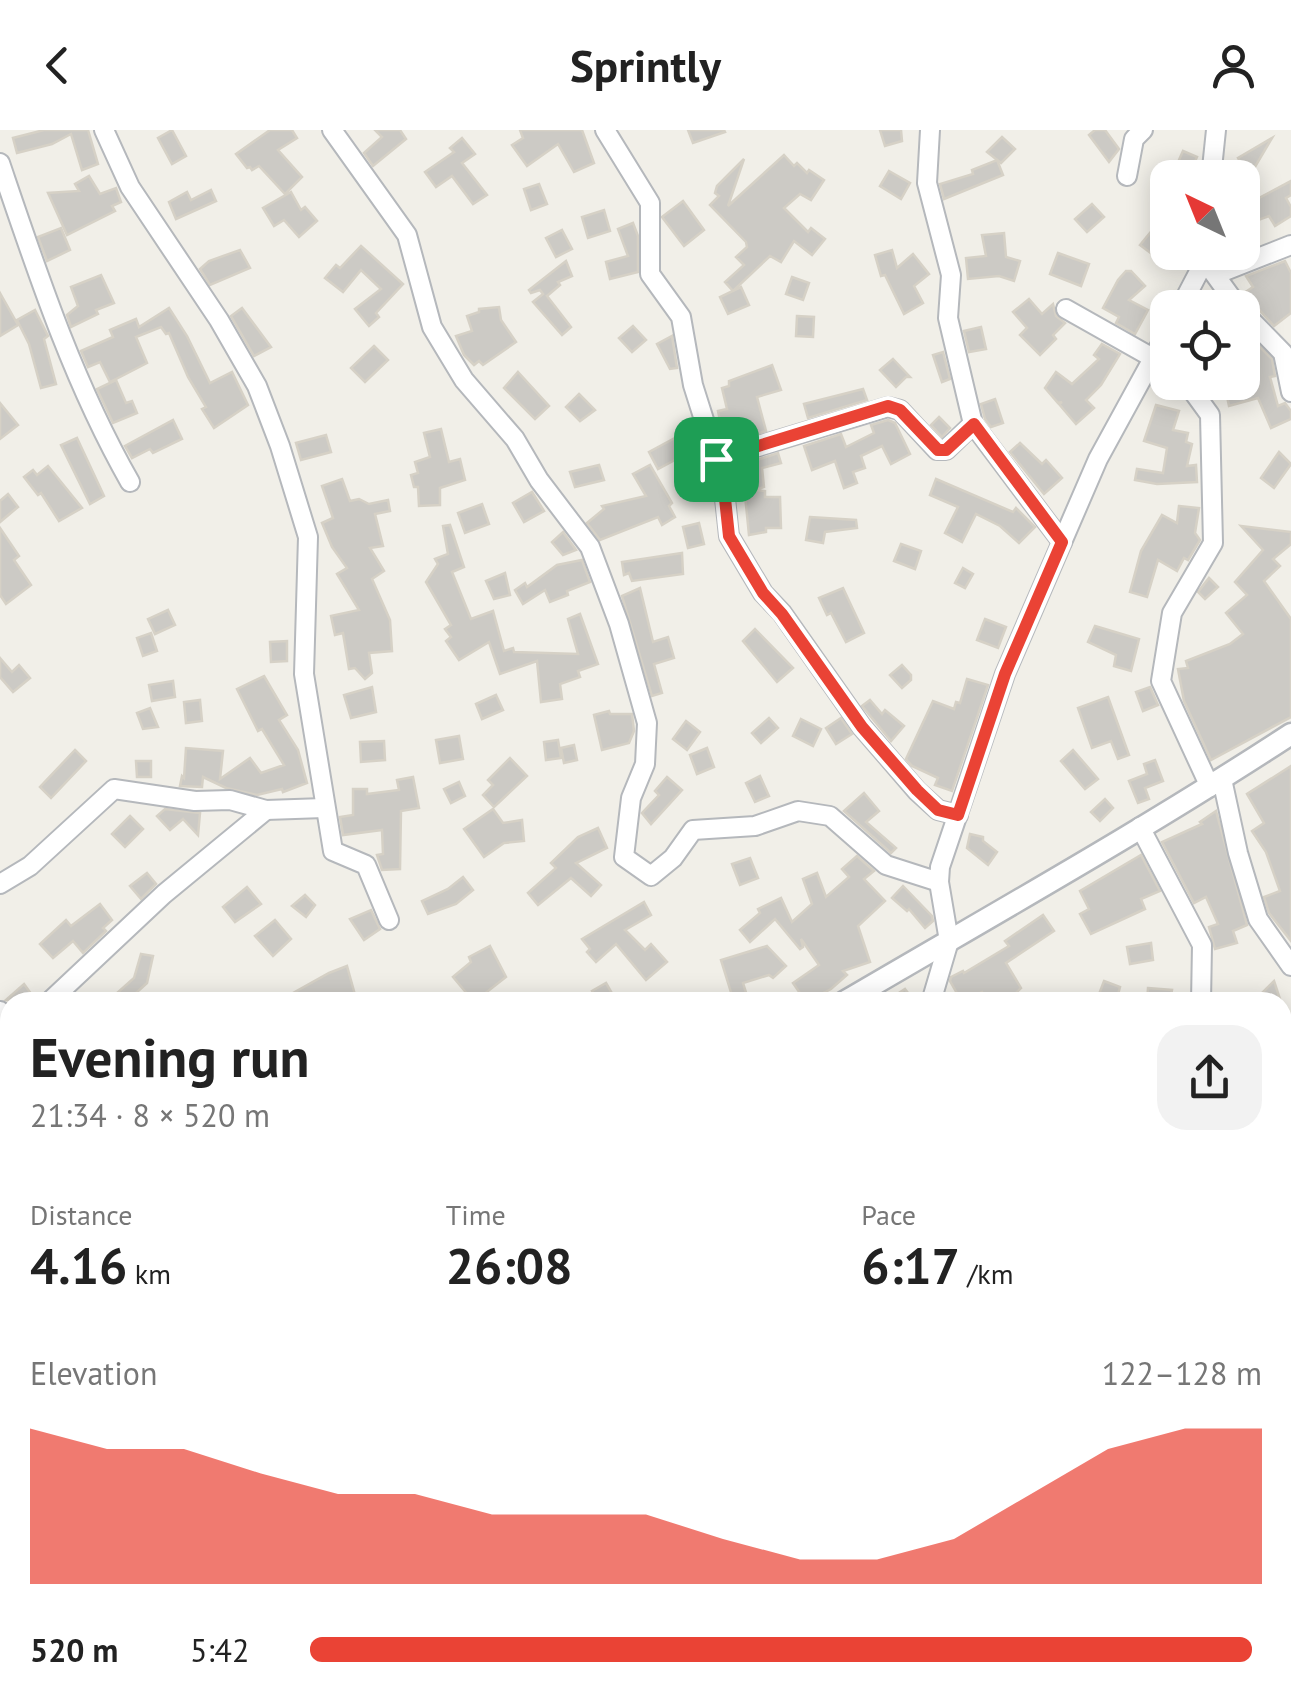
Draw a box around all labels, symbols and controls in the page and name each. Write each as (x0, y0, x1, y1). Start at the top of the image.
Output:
text: Sprintly (570, 36, 721, 94)
icon: back (30, 38, 85, 93)
icon: person (1206, 38, 1261, 93)
north arrow (1150, 160, 1260, 270)
map controls (1150, 160, 1260, 400)
button: locate (1150, 290, 1260, 400)
pin (674, 417, 759, 502)
icon: arrive (689, 432, 744, 487)
text: Evening run (30, 1021, 310, 1092)
button: share (1157, 1025, 1262, 1130)
text: 21:34 · 8 × 520 m (30, 1094, 270, 1136)
text: Distance (30, 1196, 133, 1233)
text: Time (446, 1196, 506, 1233)
text: Pace (861, 1196, 916, 1233)
text: 4.16 (30, 1233, 127, 1298)
text: 26:08 (446, 1233, 573, 1298)
text: 6:17 (861, 1233, 960, 1298)
text: km (127, 1255, 171, 1292)
text: /km (960, 1255, 1013, 1292)
text: Elevation (30, 1352, 157, 1394)
text: 122–128 m (1102, 1352, 1262, 1394)
text: 520 m (30, 1629, 118, 1671)
text: 5:42 (190, 1629, 249, 1671)

